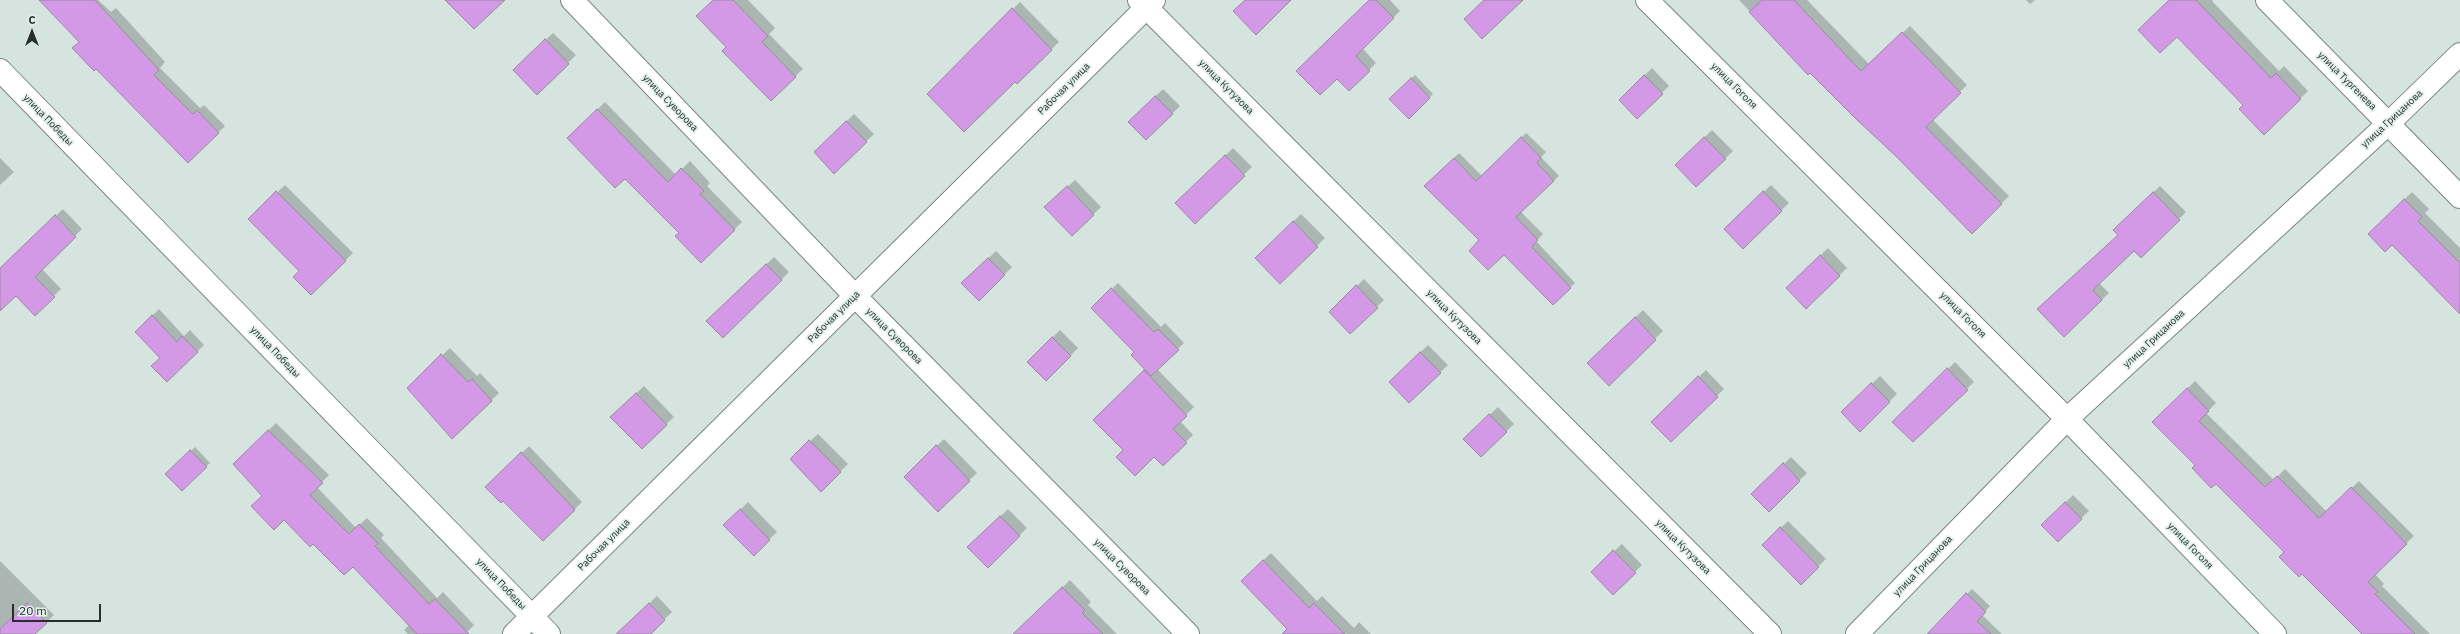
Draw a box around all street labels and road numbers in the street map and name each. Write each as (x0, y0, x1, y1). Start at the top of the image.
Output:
street label: улица Тургенева (2315, 49, 2379, 113)
street label: улица Кутузова (1196, 57, 1256, 117)
street label: Рабочая улица (1035, 60, 1093, 118)
street label: улица Гоголя (1708, 60, 1760, 112)
street label: улица Суворова (640, 72, 700, 134)
street label: улица Грицанова (2359, 87, 2425, 151)
street label: улица Победы (20, 92, 76, 148)
street label: улица Кутузова (1424, 287, 1484, 347)
street label: Рабочая улица (805, 288, 863, 346)
street label: улица Гоголя (1937, 289, 1989, 341)
street label: улица Суворова (863, 305, 925, 367)
street label: улица Грицанова (2121, 307, 2187, 371)
street label: улица Победы (247, 324, 303, 380)
street label: Рабочая улица (575, 516, 633, 574)
street label: улица Кутузова (1653, 517, 1713, 577)
street label: улица Гоголя (2165, 520, 2215, 572)
street label: улица Грицанова (1891, 533, 1955, 599)
street label: улица Суворова (1091, 536, 1153, 598)
street label: улица Победы (473, 556, 529, 612)

